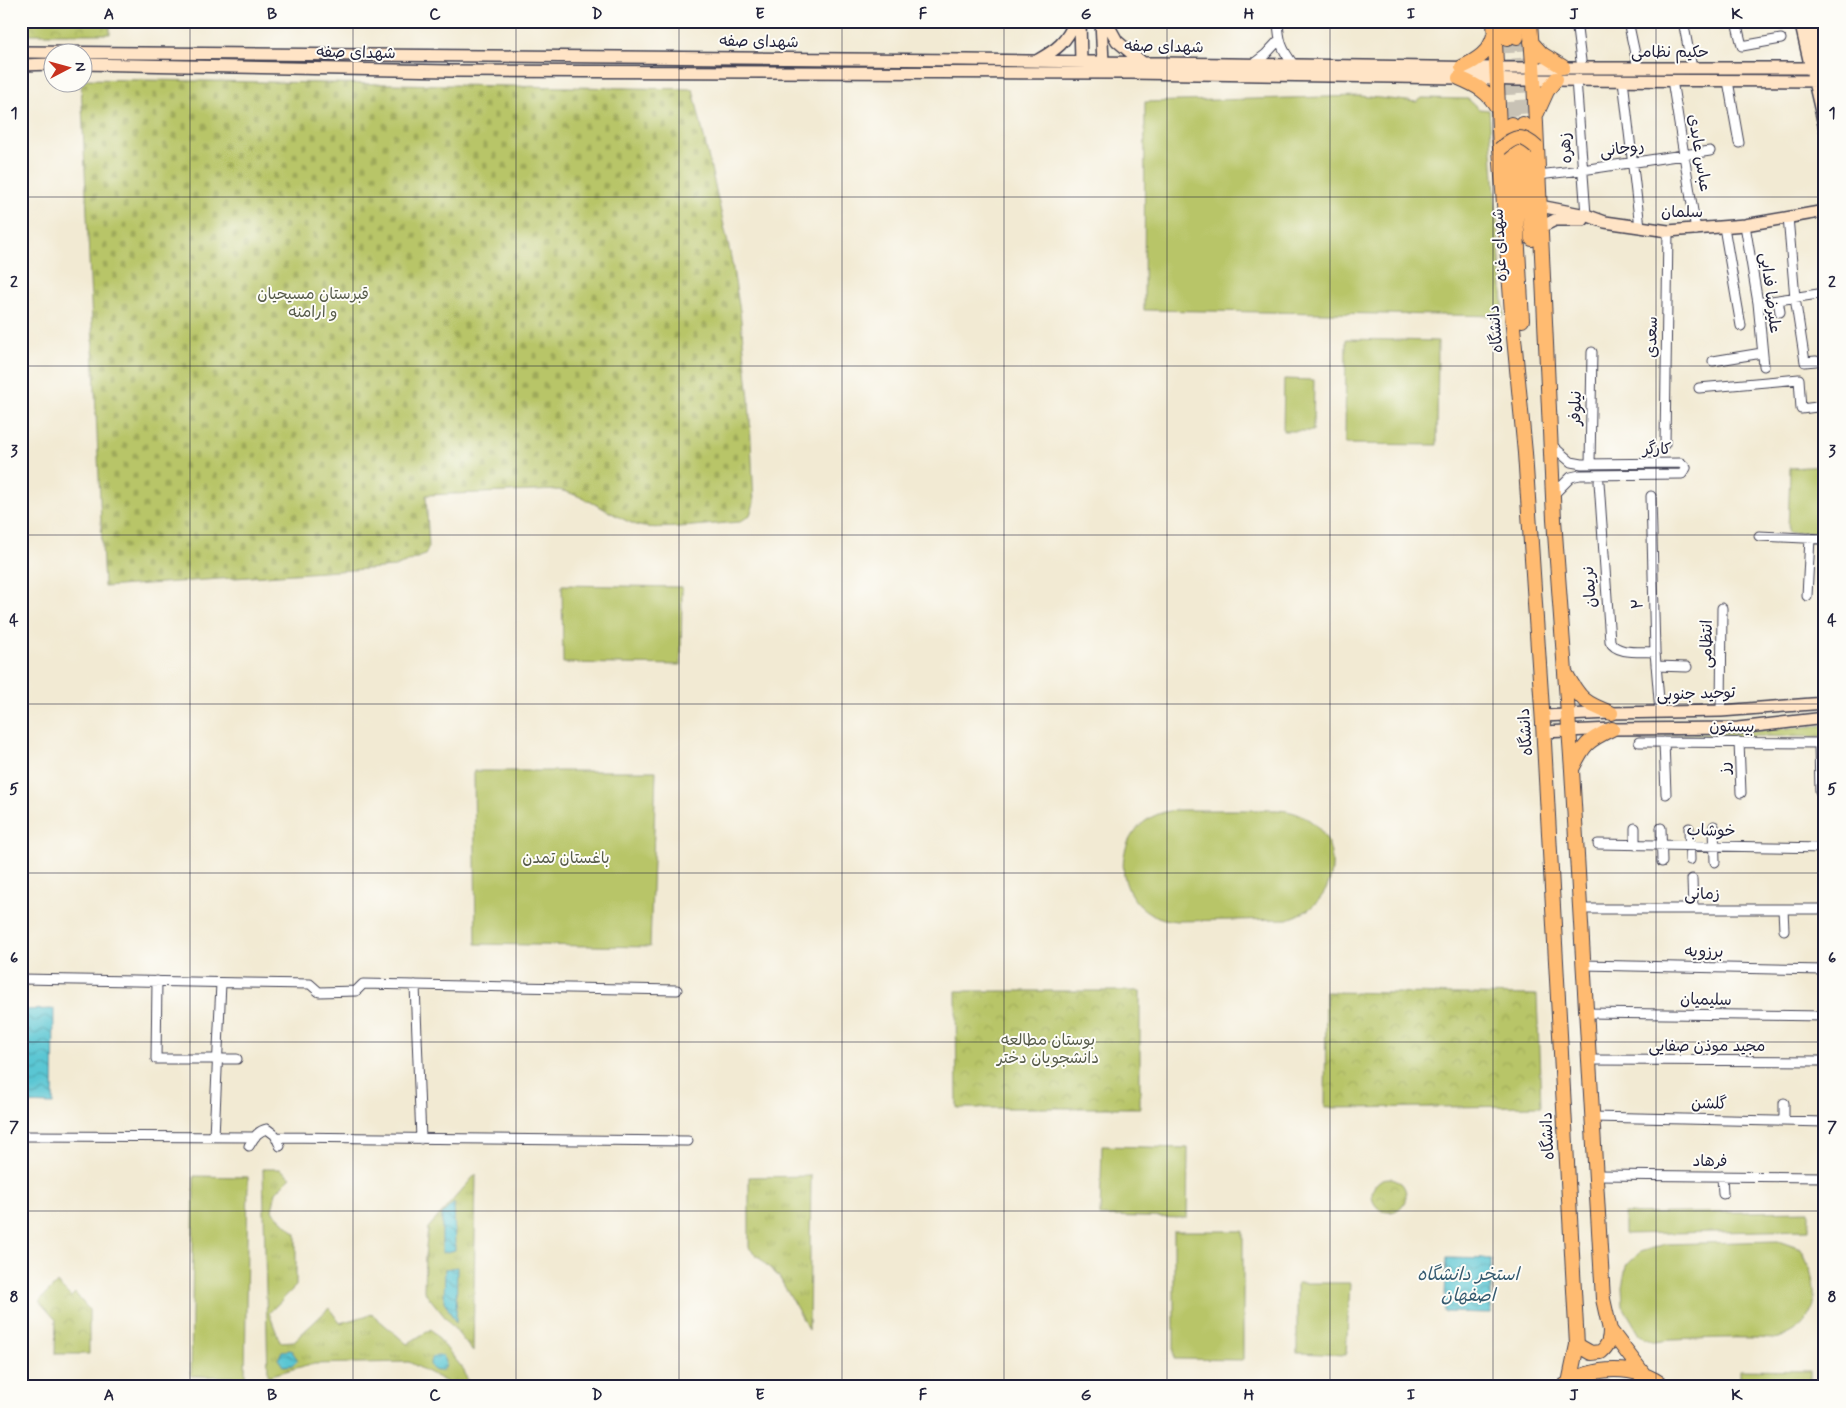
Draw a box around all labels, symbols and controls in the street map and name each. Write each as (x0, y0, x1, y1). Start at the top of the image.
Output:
text: A (104, 4, 114, 25)
text: B (267, 4, 277, 25)
text: C (429, 4, 441, 25)
text: D (591, 4, 603, 25)
text: E (755, 4, 765, 25)
text: F (919, 4, 928, 25)
text: G (1081, 4, 1092, 25)
text: H (1244, 4, 1255, 25)
text: I (1407, 4, 1416, 25)
text: J (1569, 4, 1579, 25)
text: K (1731, 4, 1743, 25)
street label: شهدای صفه (719, 31, 799, 53)
street label: شهدای صفه (1124, 36, 1204, 58)
north arrow (42, 42, 92, 92)
street label: شهدای صفه (316, 42, 396, 64)
street label: حکیم نظامی (1631, 42, 1709, 64)
text: N (70, 61, 89, 72)
text: 1 (10, 103, 18, 124)
text: 1 (1828, 103, 1836, 124)
street label: عباس عابدی (1683, 113, 1715, 193)
street label: زهره (1554, 132, 1578, 164)
street label: روحانی (1598, 135, 1646, 163)
street label: سلمان (1661, 202, 1703, 223)
street label: شهدای غزه (1488, 208, 1512, 282)
street label: علیرضا فدایی (1755, 251, 1785, 335)
text: 2 (10, 272, 18, 293)
text: 2 (1828, 272, 1836, 293)
park label: قبرستان مسیحیان و ارامنه (257, 284, 369, 323)
street label: دانشگاه (1483, 304, 1509, 354)
street label: سعدی (1641, 316, 1663, 358)
street label: نیلوفر (1565, 390, 1587, 428)
street label: کارگر (1641, 439, 1671, 460)
text: 3 (10, 441, 18, 462)
text: 3 (1828, 441, 1836, 462)
street label: نریمان (1578, 566, 1602, 608)
street label: ۲ (1627, 598, 1649, 610)
text: 4 (9, 610, 19, 631)
text: 4 (1827, 610, 1837, 631)
street label: انتظامی (1696, 620, 1718, 668)
street label: توحید جنوبی (1656, 682, 1736, 706)
street label: دانشگاه (1514, 707, 1538, 757)
street label: بیستون (1709, 716, 1755, 738)
street label: رز (1714, 761, 1736, 777)
text: 5 (9, 779, 19, 800)
text: 5 (1827, 779, 1837, 800)
street label: خوشاب (1686, 820, 1736, 842)
park label: باغستان تمدن (522, 848, 610, 869)
street label: زمانی (1684, 884, 1720, 905)
street label: برزویه (1684, 941, 1724, 963)
text: 6 (10, 948, 18, 969)
text: 6 (1828, 948, 1836, 969)
street label: سلیمیان (1680, 989, 1732, 1011)
park label: بوستان مطالعه دانشجویان دختر (995, 1030, 1099, 1069)
street label: مجید موذن صفایی (1649, 1036, 1765, 1057)
street label: گلشن (1691, 1093, 1727, 1115)
street label: دانشگاه (1536, 1112, 1560, 1160)
text: 7 (9, 1117, 19, 1138)
text: 7 (1827, 1117, 1837, 1138)
street label: فرهاد (1693, 1151, 1727, 1172)
water label: استخر دانشگاه اصفهان (1417, 1263, 1522, 1308)
text: 8 (9, 1287, 19, 1308)
text: 8 (1827, 1287, 1837, 1308)
text: A (104, 1385, 114, 1406)
text: B (267, 1385, 277, 1406)
text: C (429, 1385, 441, 1406)
text: D (591, 1385, 603, 1406)
text: E (755, 1385, 765, 1406)
text: F (919, 1385, 928, 1406)
text: G (1081, 1385, 1092, 1406)
text: H (1244, 1385, 1255, 1406)
text: I (1407, 1385, 1416, 1406)
text: J (1569, 1385, 1579, 1406)
text: K (1731, 1385, 1743, 1406)

